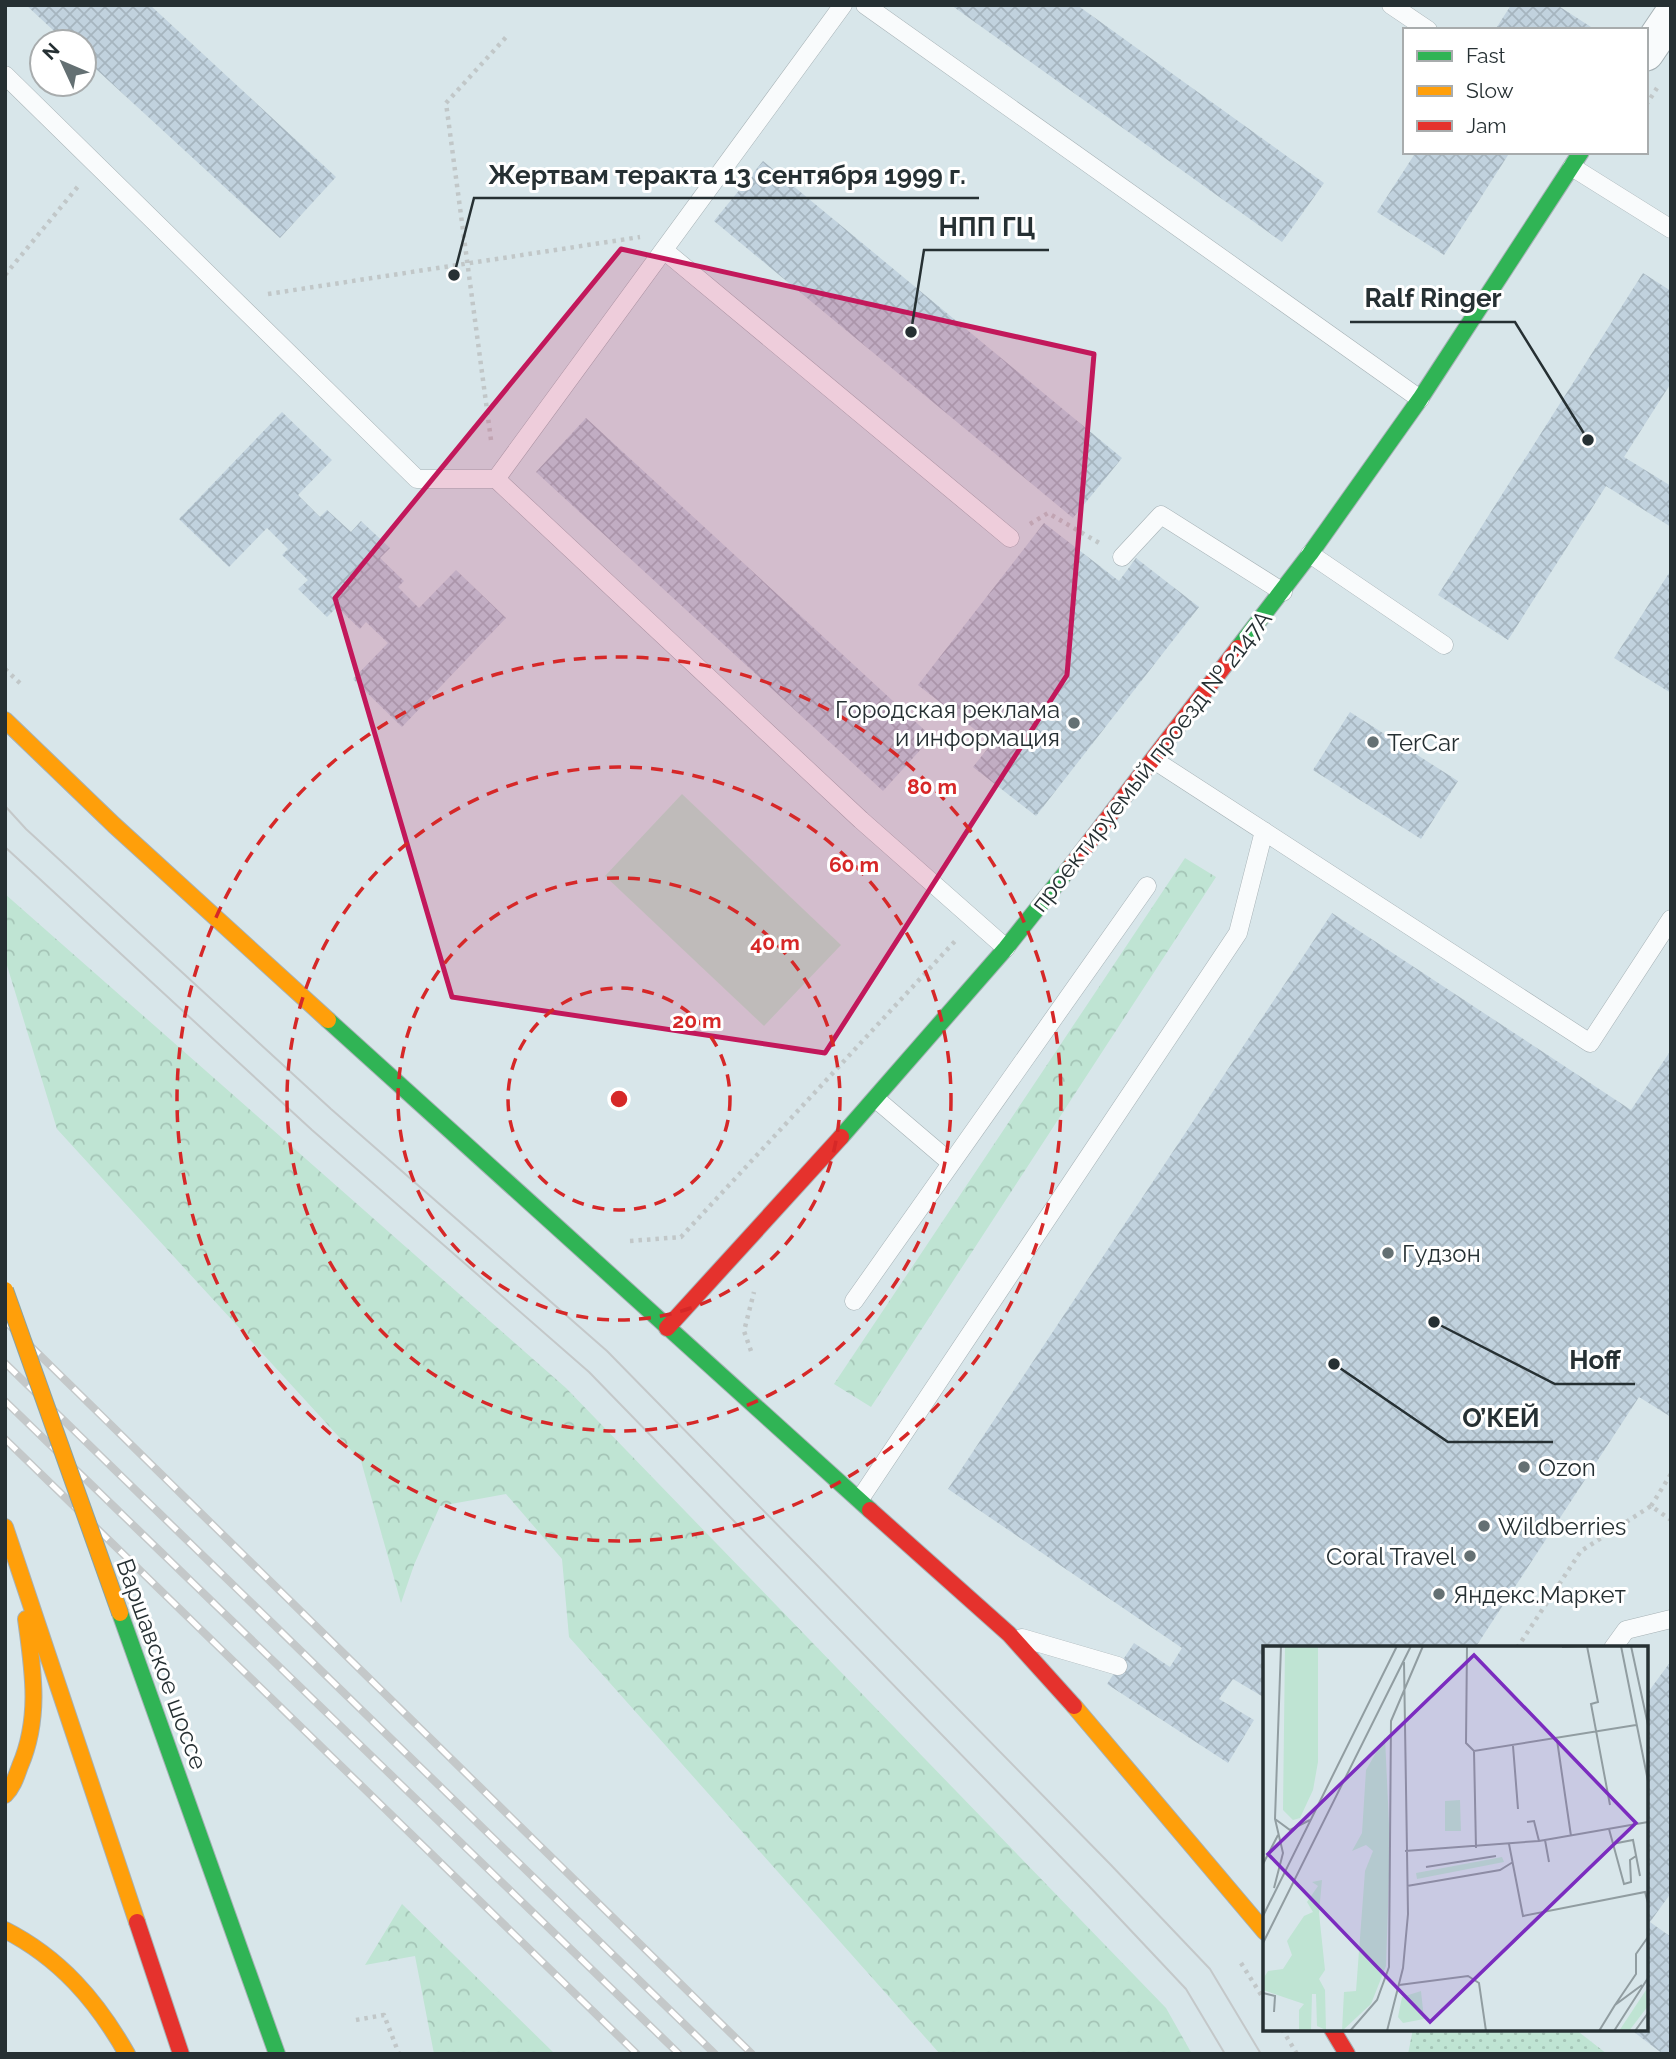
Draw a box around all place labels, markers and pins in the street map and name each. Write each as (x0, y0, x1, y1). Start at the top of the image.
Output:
callout: Жертвам теракта 13 сентября 1999 г. (474, 151, 979, 198)
callout: НПП ГЦ (924, 203, 1049, 250)
callout: Ralf Ringer (1350, 275, 1515, 322)
place label: Городская реклама и информация (835, 695, 1060, 752)
marker: Городская реклама и информация (1066, 715, 1082, 731)
place label: TerCar (1387, 728, 1460, 757)
marker: TerCar (1365, 734, 1381, 750)
centre of rings (607, 1087, 631, 1111)
place label: Гудзон (1402, 1239, 1481, 1268)
marker: Гудзон (1380, 1245, 1396, 1261)
callout: Hoff (1555, 1337, 1635, 1384)
callout: О’КЕЙ (1448, 1395, 1553, 1442)
place label: Ozon (1538, 1453, 1596, 1482)
marker: Ozon (1516, 1459, 1532, 1475)
place label: Wildberries (1498, 1512, 1626, 1541)
marker: Wildberries (1476, 1518, 1492, 1534)
place label: Coral Travel (1326, 1542, 1456, 1571)
marker: Coral Travel (1462, 1548, 1478, 1564)
place label: Яндекс.Маркет (1453, 1580, 1627, 1609)
marker: Яндекс.Маркет (1431, 1586, 1447, 1602)

